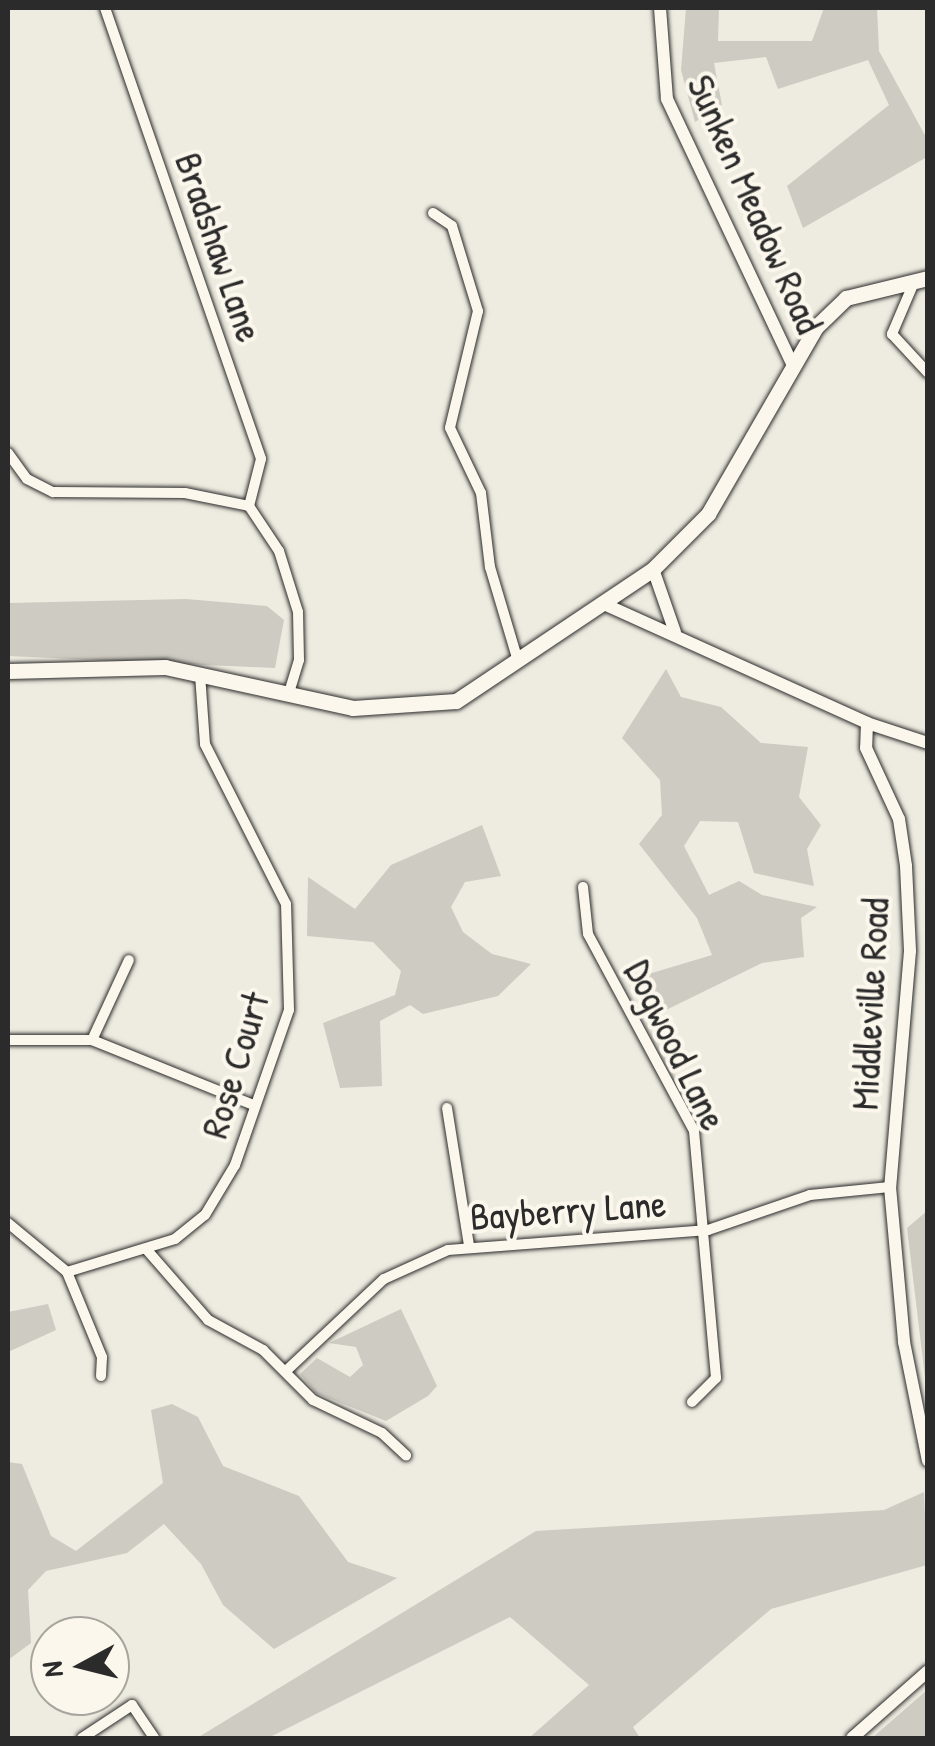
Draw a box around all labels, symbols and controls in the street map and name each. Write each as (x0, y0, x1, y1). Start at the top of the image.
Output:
street label: Sunken Meadow Road (678, 68, 832, 340)
street label: Bradshaw Lane (165, 147, 273, 347)
street label: Middleville Road (842, 897, 898, 1111)
street label: Dogwood Lane (615, 953, 737, 1137)
street label: Rose Court (191, 987, 279, 1143)
street label: Bayberry Lane (468, 1180, 668, 1240)
north arrow (30, 1616, 130, 1716)
text: N (32, 1660, 72, 1679)

